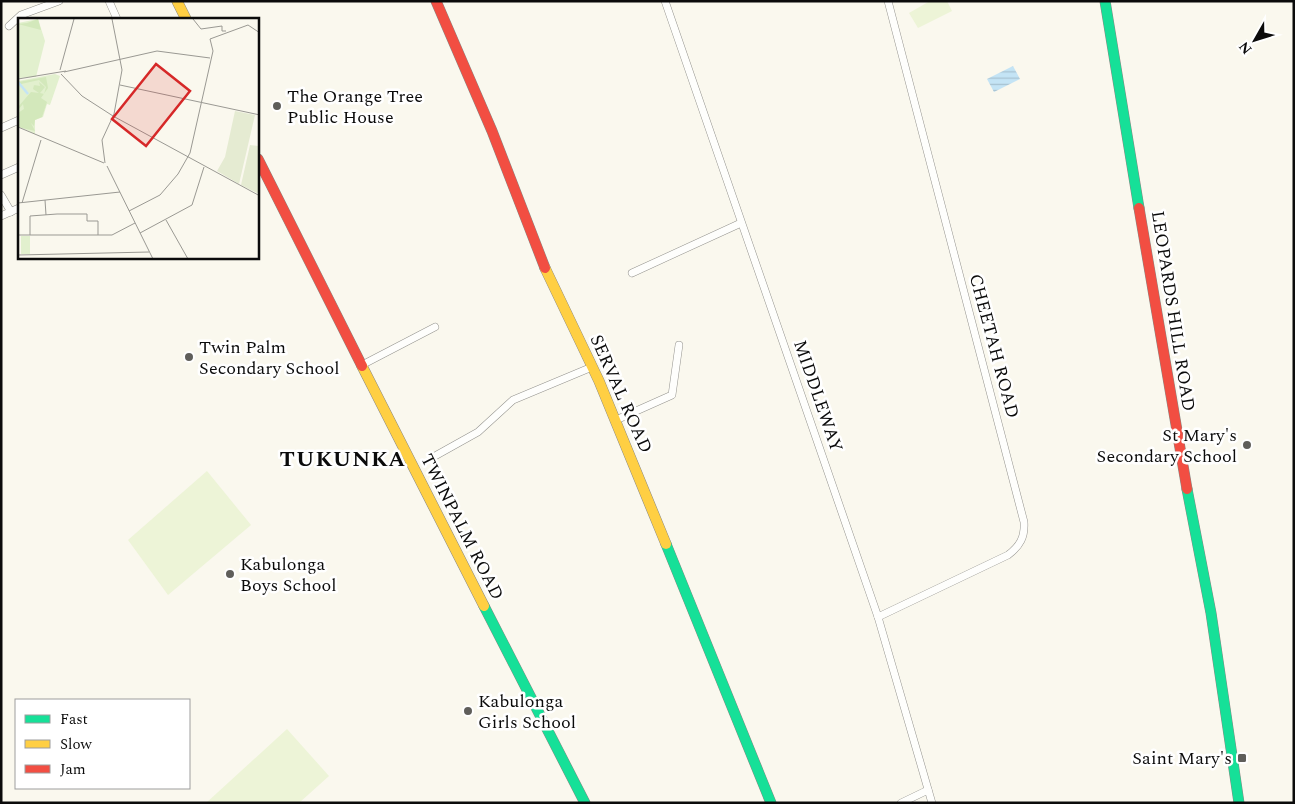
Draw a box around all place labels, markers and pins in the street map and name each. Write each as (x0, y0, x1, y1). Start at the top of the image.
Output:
place label: The Orange Tree Public House (287, 83, 423, 131)
marker: The Orange Tree Public House (271, 100, 283, 112)
place label: Twin Palm Secondary School (199, 334, 339, 382)
marker: Twin Palm Secondary School (183, 351, 195, 363)
place label: St Mary's Secondary School (1097, 422, 1237, 470)
marker: St Mary's Secondary School (1241, 439, 1253, 451)
place label: Kabulonga Boys School (240, 551, 337, 599)
marker: Kabulonga Boys School (224, 568, 236, 580)
place label: Kabulonga Girls School (478, 688, 576, 736)
marker: Kabulonga Girls School (462, 705, 474, 717)
place label: Saint Mary's (1132, 745, 1232, 772)
marker: Saint Mary's (1236, 752, 1248, 764)

